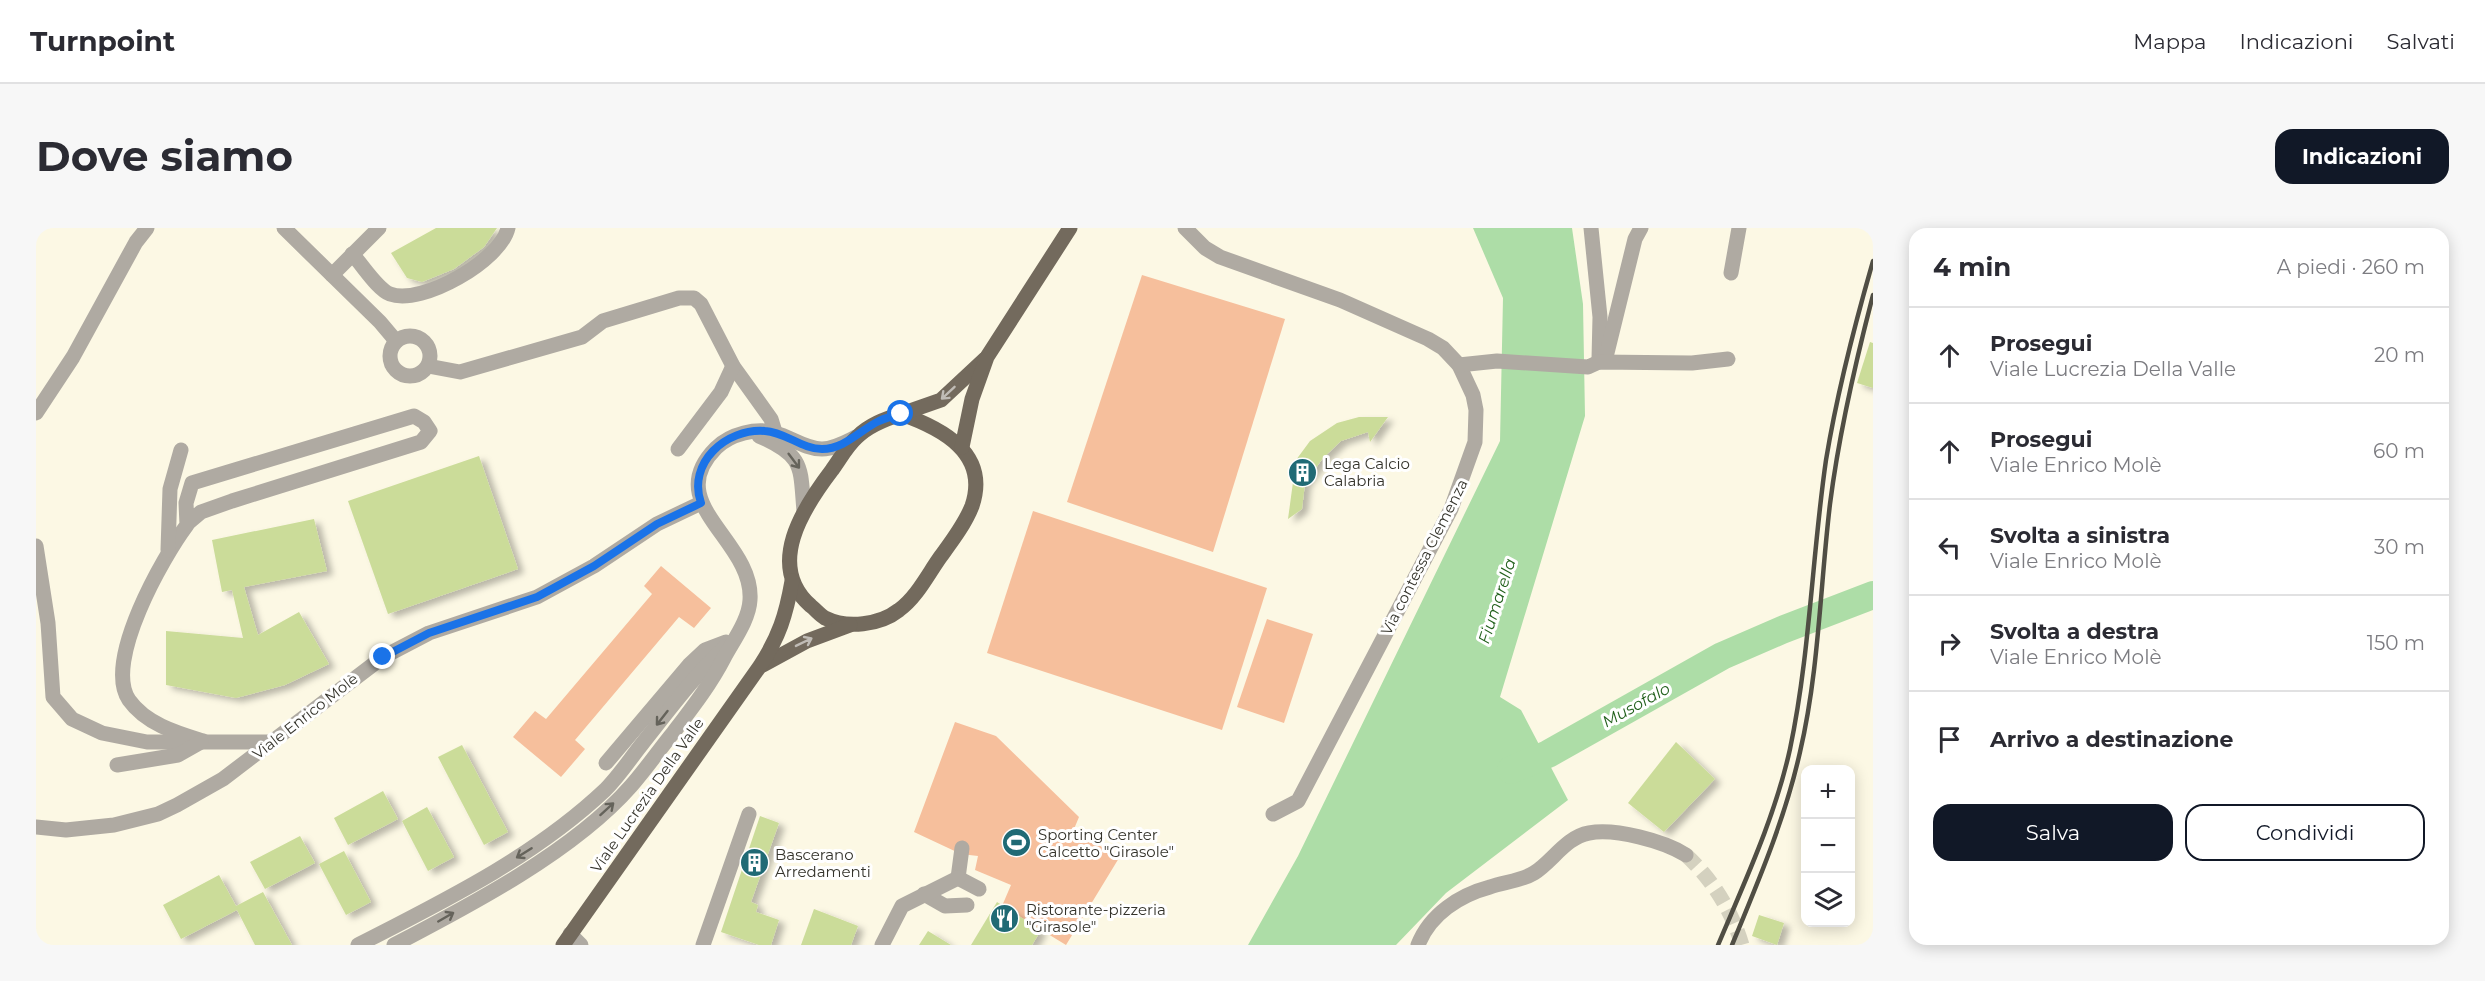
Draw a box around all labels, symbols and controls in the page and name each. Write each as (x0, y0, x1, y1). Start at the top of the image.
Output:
text: Turnpoint (30, 24, 175, 58)
text: Mappa (2133, 29, 2206, 54)
text: Indicazioni (2239, 29, 2354, 54)
text: Salvati (2387, 29, 2455, 54)
button: Indicazioni (2275, 129, 2449, 184)
text: Dove siamo (36, 130, 293, 182)
text: 4 min (1933, 251, 2011, 283)
text: A piedi · 260 m (2277, 255, 2425, 279)
text: Prosegui (1990, 330, 2092, 357)
icon: ahead (1933, 339, 1966, 372)
text: 20 m (2374, 343, 2425, 367)
text: Viale Lucrezia Della Valle (1990, 357, 2236, 381)
one-way arrow (941, 386, 956, 400)
route start (887, 400, 913, 426)
text: Prosegui (1990, 426, 2092, 453)
icon: ahead (1933, 435, 1966, 468)
text: 60 m (2373, 439, 2425, 463)
one-way arrow (788, 452, 800, 468)
text: Viale Enrico Molè (1990, 453, 2162, 477)
place label: Lega Calcio Calabria (1324, 454, 1410, 490)
building icon: Lega Calcio Calabria (1287, 456, 1319, 488)
street label: Via contessa Clemenza (1376, 476, 1472, 638)
text: Svolta a sinistra (1990, 522, 2170, 549)
icon: left (1933, 531, 1966, 564)
text: 30 m (2374, 535, 2425, 559)
text: Viale Enrico Molè (1990, 549, 2162, 573)
water label: Fiumarella (1474, 556, 1520, 646)
text: Svolta a destra (1990, 618, 2159, 645)
icon: right (1933, 627, 1966, 660)
text: 150 m (2367, 631, 2425, 655)
one-way arrow (795, 636, 813, 648)
route end (369, 643, 395, 669)
text: Viale Enrico Molè (1990, 645, 2162, 669)
street label: Viale Enrico Molè (248, 669, 362, 763)
water label: Musofalo (1599, 679, 1673, 731)
one-way arrow (656, 710, 669, 726)
street label: Viale Lucrezia Della Valle (586, 714, 708, 876)
icon: arrive (1933, 723, 1966, 756)
text: Arrivo a destinazione (1990, 726, 2233, 753)
map controls (1801, 765, 1855, 927)
button: + (1801, 765, 1855, 819)
one-way arrow (600, 802, 615, 816)
button: Salva (1933, 804, 2173, 861)
button: Condividi (2185, 804, 2425, 861)
button: − (1801, 819, 1855, 873)
place label: Sporting Center Calcetto "Girasole" (1038, 825, 1174, 861)
sports icon: Sporting Center Calcetto "Girasole" (1001, 827, 1033, 859)
place label: Bascerano Arredamenti (775, 845, 871, 881)
building icon: Bascerano Arredamenti (738, 847, 770, 879)
one-way arrow (516, 848, 533, 860)
button: layers (1801, 873, 1855, 927)
place label: Ristorante-pizzeria "Girasole" (1026, 900, 1166, 936)
restaurant icon: Ristorante-pizzeria "Girasole" (989, 902, 1021, 934)
one-way arrow (437, 911, 454, 923)

